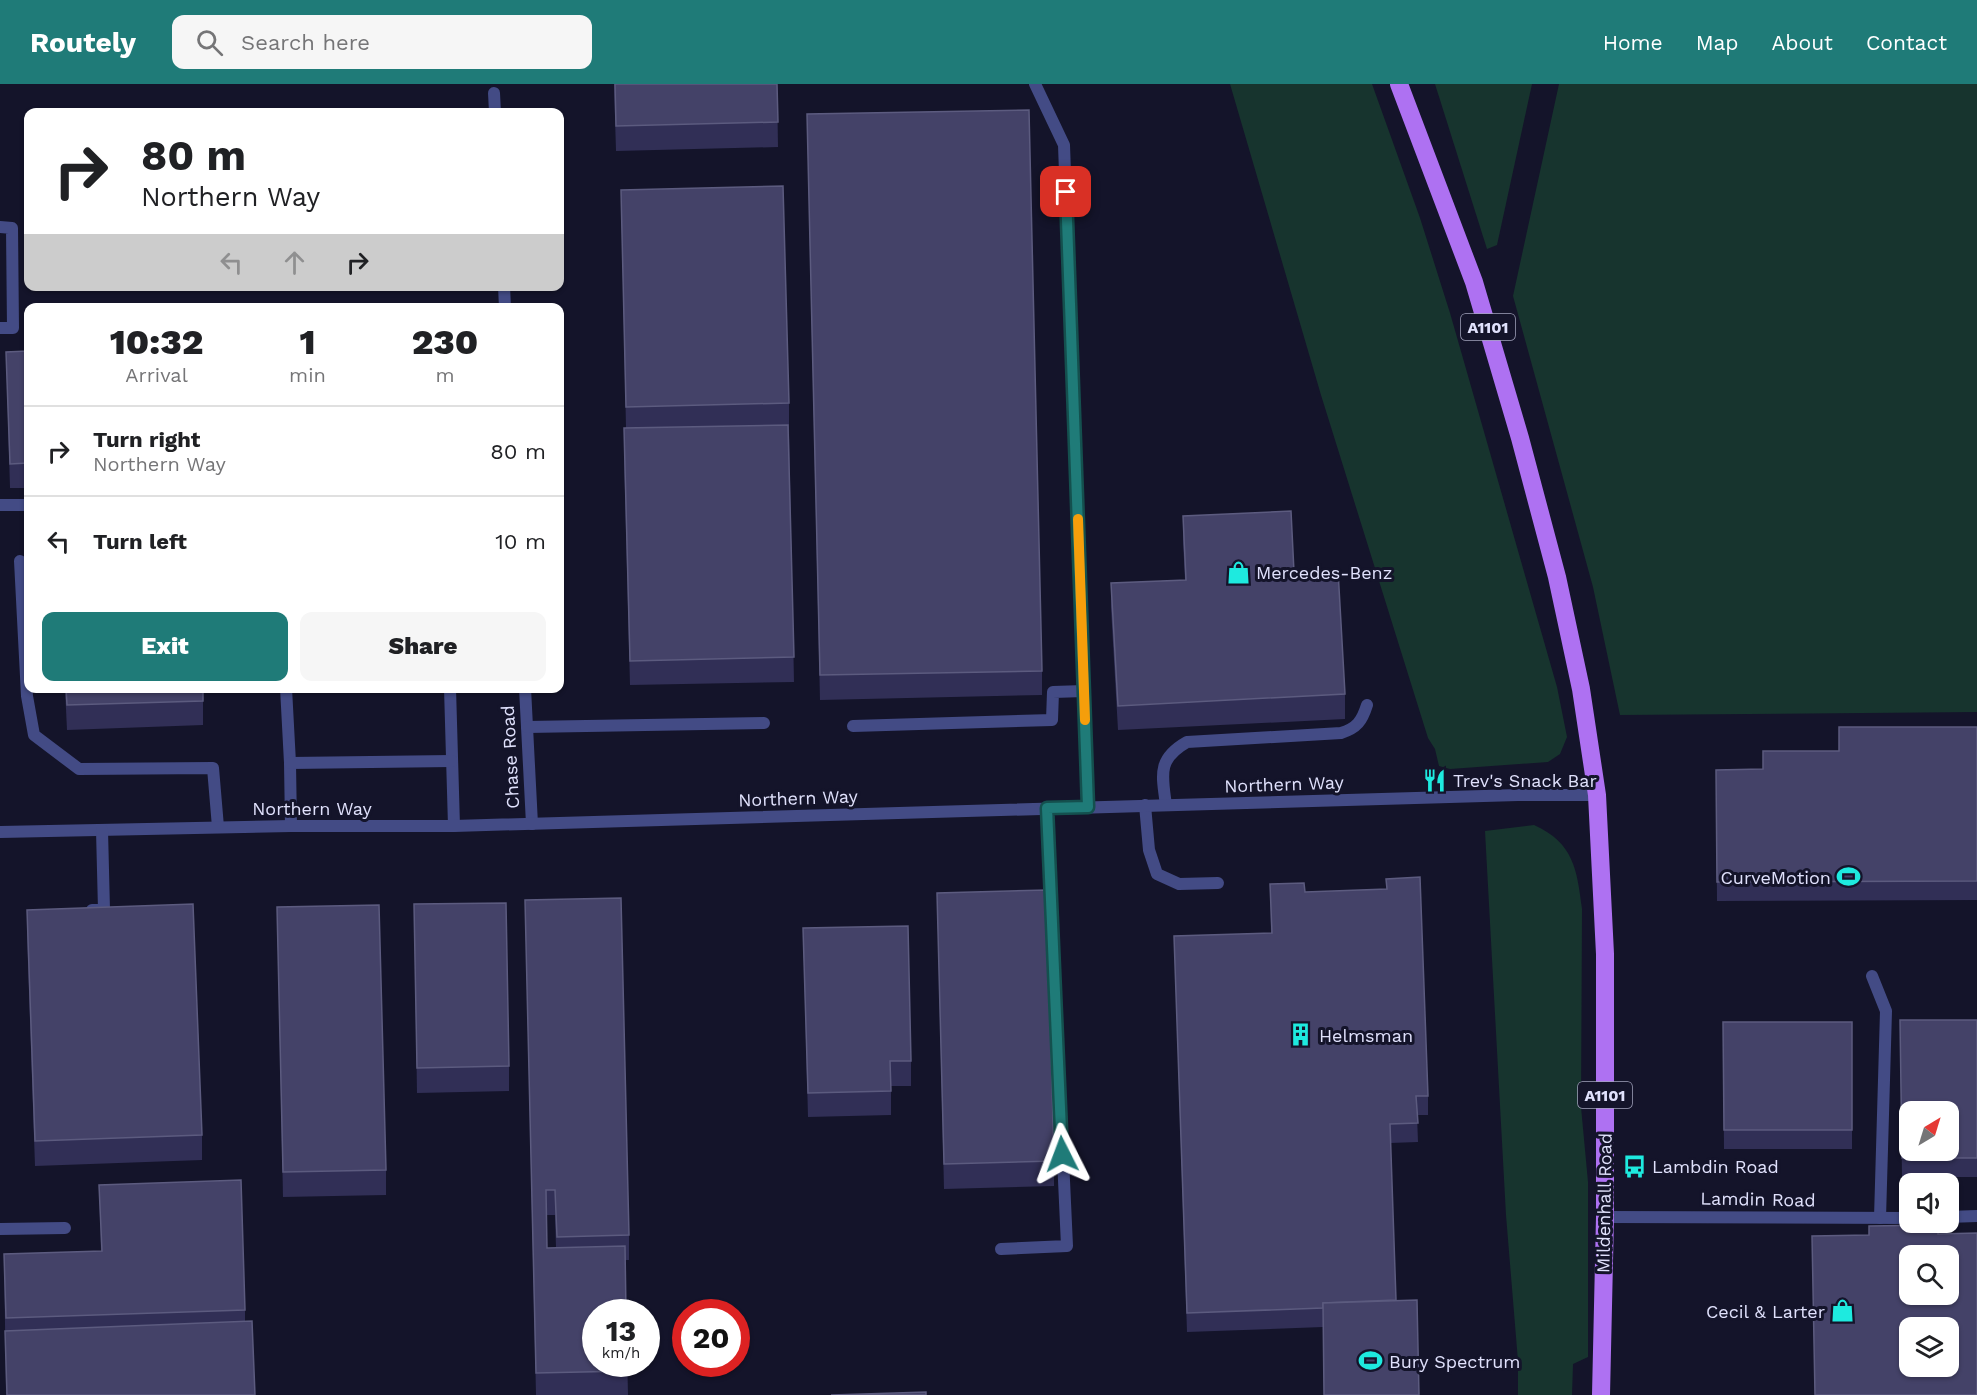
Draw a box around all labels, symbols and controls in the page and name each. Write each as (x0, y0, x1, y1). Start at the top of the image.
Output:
search box (172, 15, 592, 69)
text: Routely (30, 26, 136, 59)
icon: search (193, 26, 226, 59)
text: Search here (241, 30, 370, 55)
text: Home (1603, 30, 1663, 55)
text: Map (1696, 30, 1739, 55)
text: About (1772, 30, 1833, 55)
text: Contact (1866, 30, 1947, 55)
text: 80 m (141, 131, 246, 180)
icon: right (42, 132, 120, 210)
pin (1040, 166, 1091, 217)
icon: arrive (1049, 175, 1082, 208)
text: Northern Way (141, 181, 320, 213)
icon: left (215, 246, 248, 279)
icon: ahead (278, 246, 311, 279)
icon: right (341, 246, 374, 279)
road number: A1101 (1461, 314, 1515, 340)
text: 10:32 (110, 321, 203, 363)
text: 1 (299, 321, 316, 363)
text: 230 (412, 321, 478, 363)
text: Arrival (125, 363, 188, 387)
text: min (289, 363, 326, 387)
text: m (435, 363, 454, 387)
text: Turn right (93, 427, 200, 452)
icon: right (42, 435, 75, 468)
text: 80 m (490, 439, 546, 464)
text: Northern Way (93, 452, 226, 476)
icon: left (42, 525, 75, 558)
text: Turn left (93, 529, 187, 554)
text: 10 m (495, 529, 546, 554)
shop icon: Mercedes-Benz (1225, 559, 1251, 585)
place label: Mercedes-Benz (1256, 562, 1392, 583)
button: Exit (42, 612, 288, 681)
button: Share (300, 612, 546, 681)
street label: Chase Road (497, 705, 523, 809)
restaurant icon: Trev's Snack Bar (1422, 767, 1448, 793)
place label: Trev's Snack Bar (1453, 770, 1597, 791)
street label: Northern Way (1224, 771, 1345, 797)
street label: Northern Way (738, 785, 859, 811)
street label: Northern Way (252, 798, 372, 819)
sports icon: CurveMotion (1836, 864, 1862, 890)
place label: CurveMotion (1720, 867, 1831, 888)
building icon: Helmsman (1288, 1022, 1314, 1048)
place label: Helmsman (1319, 1025, 1413, 1046)
road number: A1101 (1578, 1082, 1632, 1108)
north arrow (1899, 1101, 1959, 1161)
map controls (1899, 1101, 1959, 1377)
position arrow (1030, 1122, 1094, 1186)
street label: Mildenhall Road (1592, 1133, 1616, 1273)
bus stop icon: Lambdin Road (1621, 1153, 1647, 1179)
place label: Lambdin Road (1652, 1156, 1779, 1177)
button: sound (1899, 1173, 1959, 1233)
street label: Lamdin Road (1700, 1187, 1816, 1211)
button: search (1899, 1245, 1959, 1305)
shop icon: Cecil & Larter (1830, 1298, 1856, 1324)
speed limit sign: 20 (672, 1299, 750, 1377)
place label: Cecil & Larter (1706, 1301, 1825, 1322)
text: 13 (606, 1313, 636, 1348)
button: layers (1899, 1317, 1959, 1377)
text: km/h (602, 1344, 640, 1362)
sports icon: Bury Spectrum (1358, 1348, 1384, 1374)
place label: Bury Spectrum (1389, 1351, 1521, 1372)

